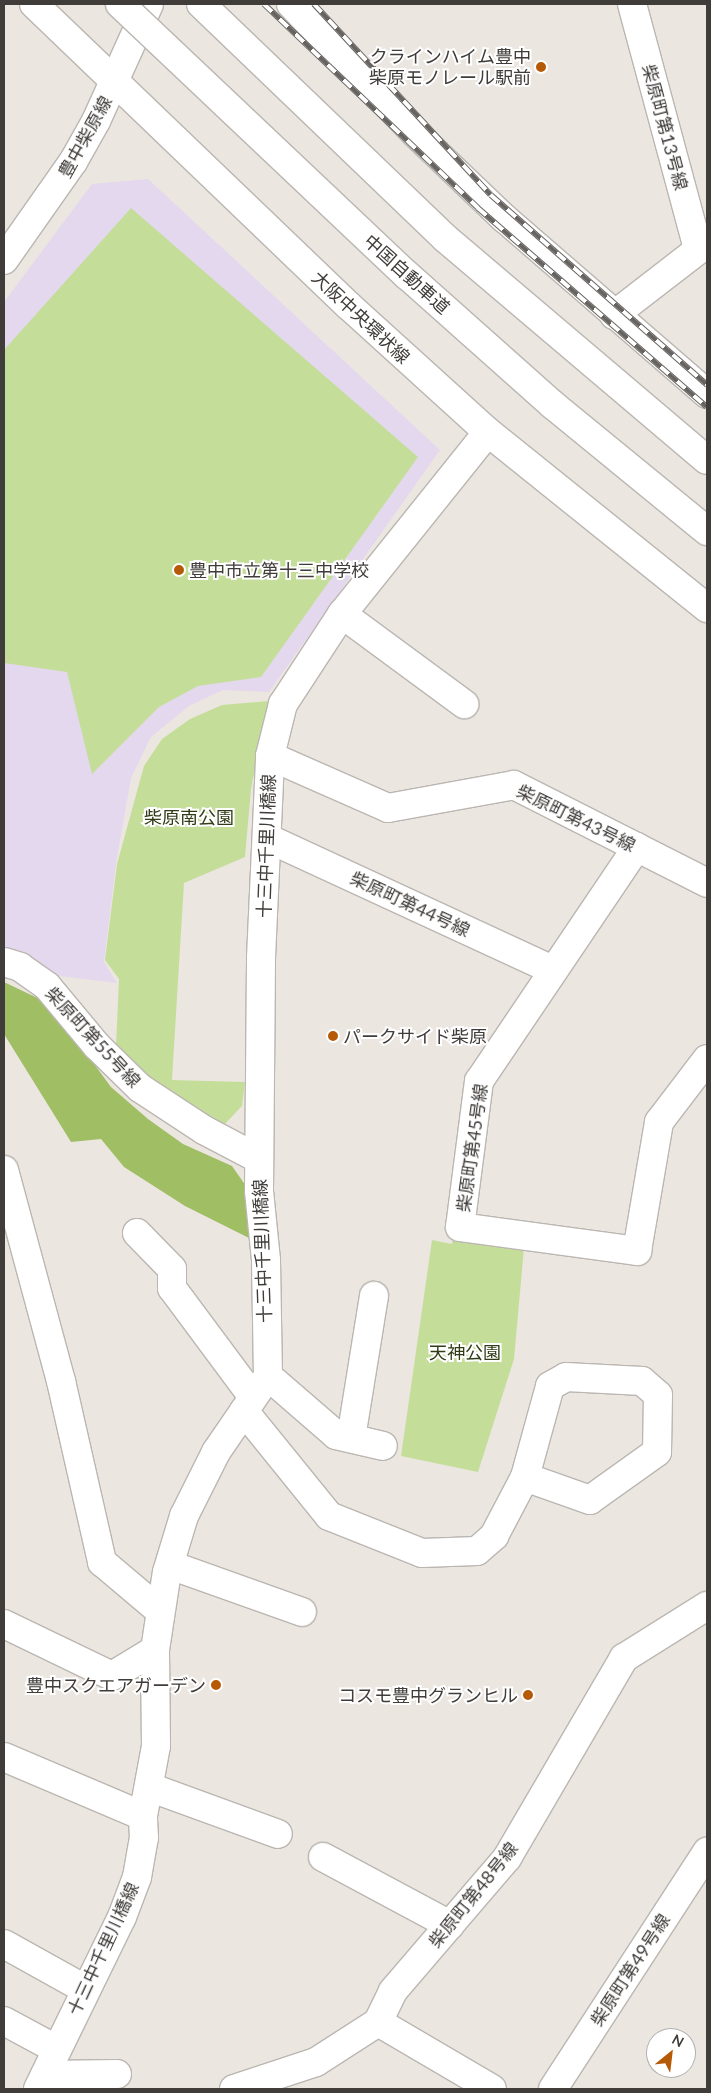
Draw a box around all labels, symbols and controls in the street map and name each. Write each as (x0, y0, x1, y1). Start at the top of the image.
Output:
place label: クラインハイム豊中 柴原モノレール駅前 (369, 46, 531, 88)
marker: クラインハイム豊中 柴原モノレール駅前 (535, 61, 547, 73)
street label: 柴原町第13号線 (638, 62, 692, 192)
street label: 豊中柴原線 (54, 92, 116, 182)
street label: 中国自動車道 (360, 230, 454, 318)
street label: 大阪中央環状線 (308, 266, 414, 368)
place label: 豊中市立第十三中学校 (189, 559, 369, 581)
marker: 豊中市立第十三中学校 (173, 564, 185, 576)
street label: 十三中千里川橋線 (253, 774, 279, 918)
street label: 柴原町第43号線 (513, 780, 639, 856)
park label: 柴原南公園 (144, 806, 234, 828)
street label: 柴原町第44号線 (347, 867, 473, 941)
street label: 柴原町第55号線 (41, 983, 145, 1091)
place label: パークサイド柴原 (343, 1025, 487, 1047)
marker: パークサイド柴原 (327, 1030, 339, 1042)
street label: 柴原町第45号線 (452, 1083, 492, 1213)
street label: 十三中千里川橋線 (249, 1179, 275, 1323)
park label: 天神公園 (429, 1341, 501, 1363)
place label: 豊中スクエアガーデン (26, 1674, 206, 1696)
marker: 豊中スクエアガーデン (210, 1679, 222, 1691)
place label: コスモ豊中グランヒル (338, 1684, 518, 1706)
marker: コスモ豊中グランヒル (522, 1689, 534, 1701)
street label: 柴原町第48号線 (424, 1838, 522, 1952)
street label: 十三中千里川橋線 (63, 1879, 143, 2019)
street label: 柴原町第49号線 (586, 1910, 674, 2030)
north arrow (646, 2028, 696, 2078)
text: N (669, 2030, 687, 2050)

